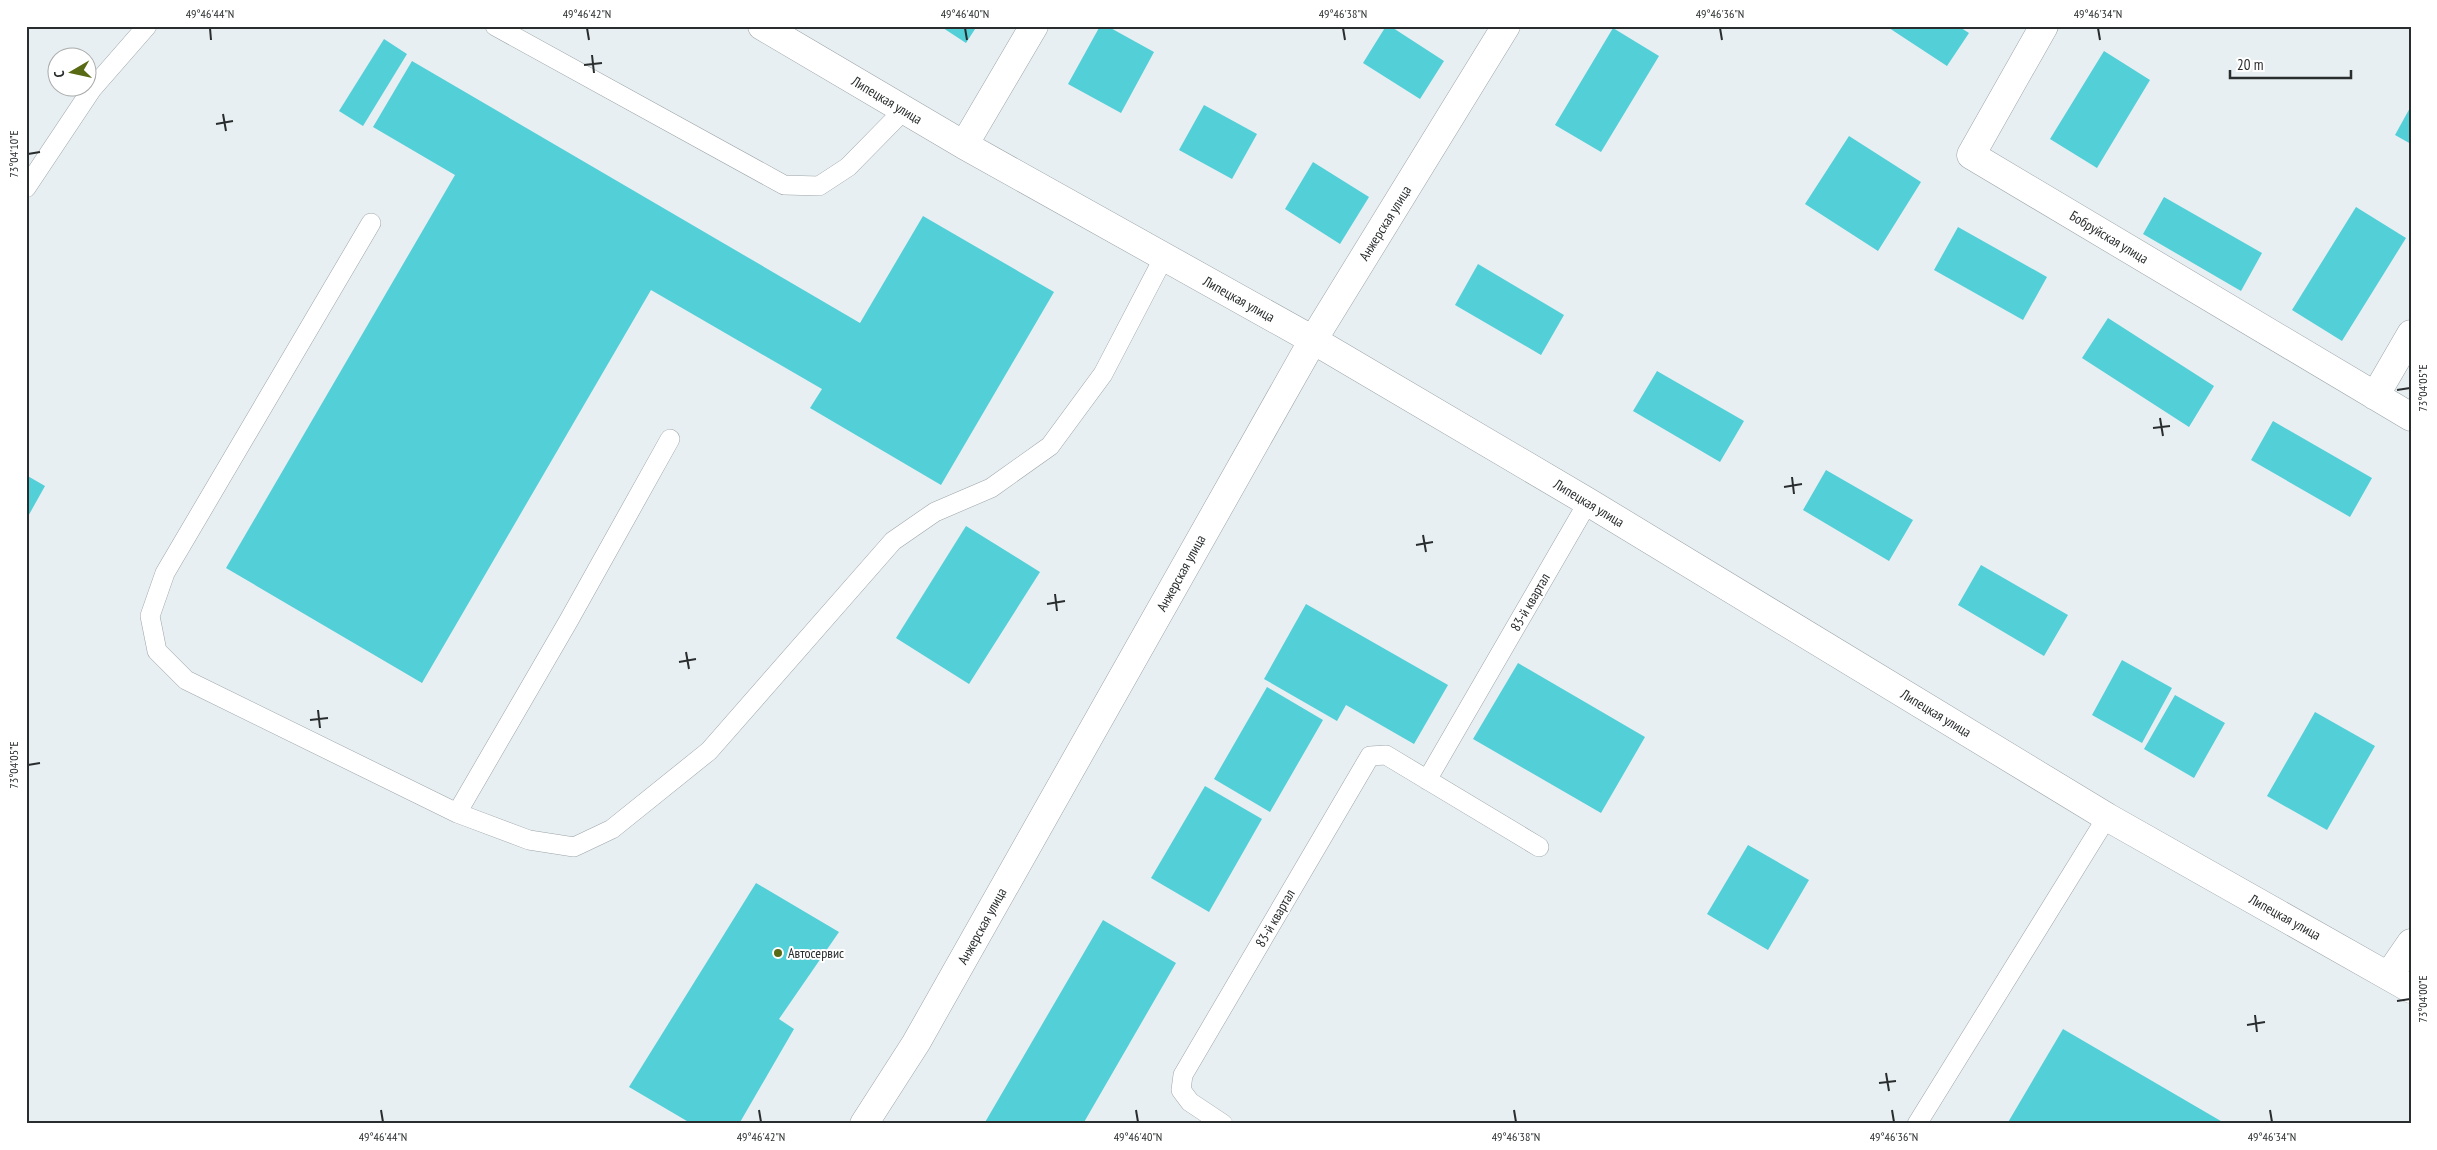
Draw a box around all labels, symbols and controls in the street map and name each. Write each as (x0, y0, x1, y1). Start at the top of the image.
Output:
text: 49°46'44"N (186, 6, 234, 21)
text: 49°46'42"N (563, 6, 611, 21)
text: 49°46'40"N (941, 6, 989, 21)
text: 49°46'38"N (1319, 6, 1367, 21)
text: 49°46'36"N (1696, 6, 1744, 21)
text: 49°46'34"N (2074, 6, 2122, 21)
north arrow (48, 48, 98, 98)
scale bar (2230, 48, 2351, 80)
text: 20 m (2237, 55, 2263, 74)
text: С (50, 69, 69, 79)
street label: Липецкая улица (848, 71, 926, 128)
text: 73°04'10"E (6, 130, 21, 178)
street label: Анжерская улица (1355, 182, 1415, 264)
street label: Бобруйская улица (2066, 206, 2152, 268)
street label: Липецкая улица (1199, 271, 1278, 326)
text: 73°04'05"E (2415, 364, 2430, 412)
street label: Липецкая улица (1550, 474, 1628, 531)
street label: Анжерская улица (1153, 531, 1209, 615)
street label: 83-й квартал (1506, 570, 1554, 634)
street label: Липецкая улица (1897, 684, 1975, 741)
text: 73°04'05"E (6, 741, 21, 789)
street label: Анжерская улица (954, 884, 1010, 968)
street label: 83-й квартал (1251, 886, 1299, 950)
street label: Липецкая улица (2245, 889, 2324, 944)
place label: Автосервис (788, 944, 844, 962)
marker: Автосервис (772, 947, 784, 959)
text: 73°04'00"E (2415, 975, 2430, 1023)
text: 49°46'44"N (359, 1129, 407, 1144)
text: 49°46'42"N (737, 1129, 785, 1144)
text: 49°46'40"N (1114, 1129, 1162, 1144)
text: 49°46'38"N (1492, 1129, 1540, 1144)
text: 49°46'36"N (1870, 1129, 1918, 1144)
text: 49°46'34"N (2248, 1129, 2296, 1144)

